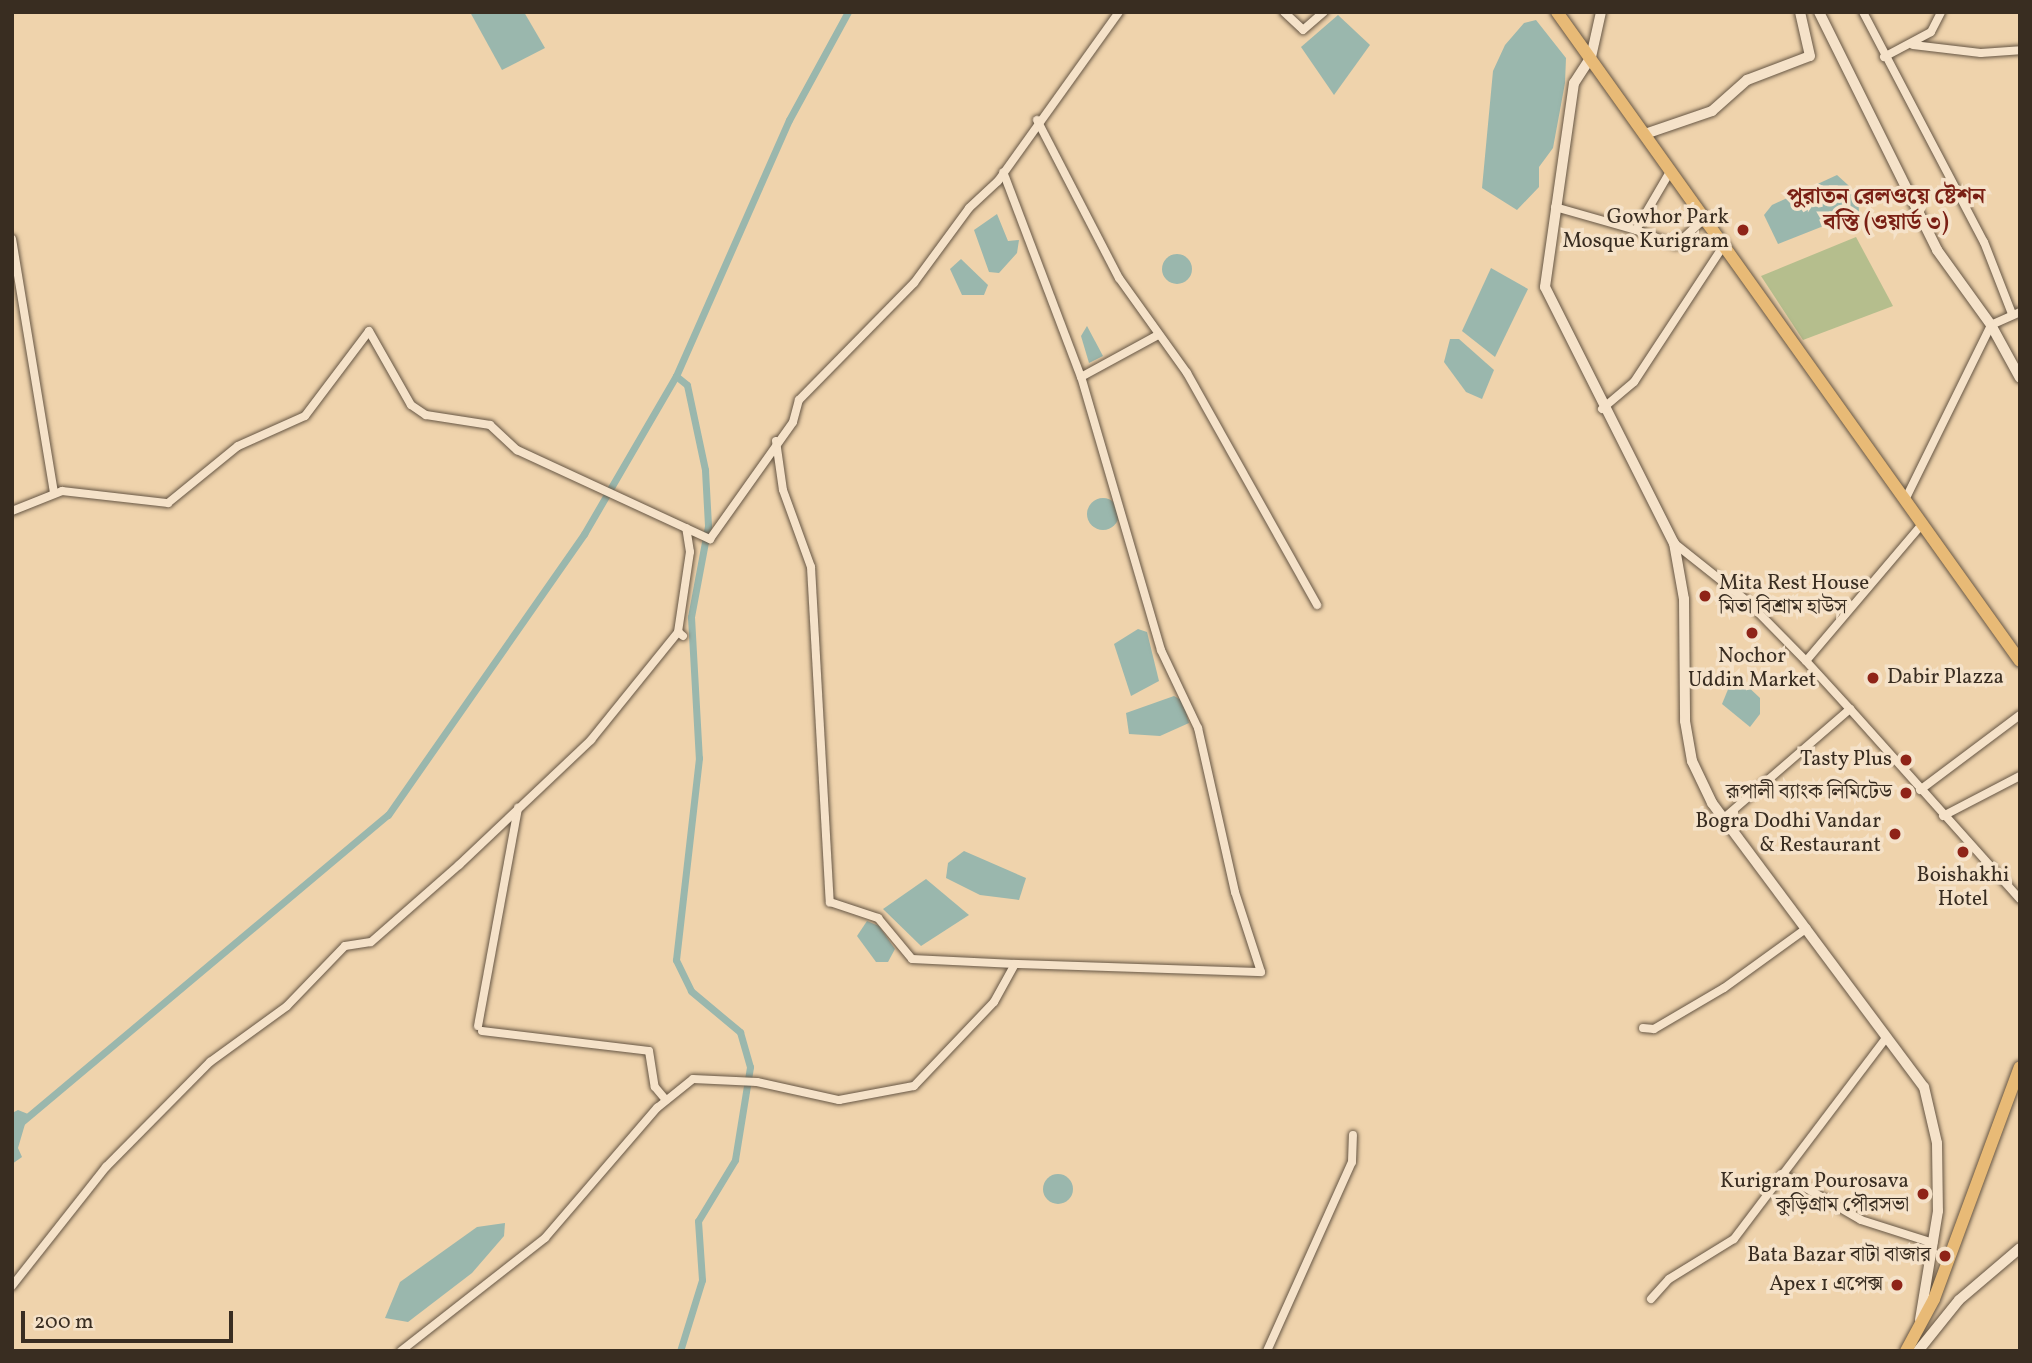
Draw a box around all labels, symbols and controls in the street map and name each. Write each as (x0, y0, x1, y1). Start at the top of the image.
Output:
district label: পুরাতন রেলওয়ে ষ্টেশন বস্তি (ওয়ার্ড ৩) (1787, 183, 1985, 237)
place label: Gowhor Park Mosque Kurigram (1562, 205, 1729, 255)
marker: Gowhor Park Mosque Kurigram (1735, 222, 1751, 238)
place label: Mita Rest House মিতা বিশ্রাম হাউস (1719, 571, 1869, 621)
marker: Mita Rest House মিতা বিশ্রাম হাউস (1697, 588, 1713, 604)
marker: Nochor Uddin Market (1744, 625, 1760, 641)
place label: Nochor Uddin Market (1688, 644, 1816, 694)
place label: Dabir Plazza (1887, 665, 2004, 691)
marker: Dabir Plazza (1865, 670, 1881, 686)
place label: Tasty Plus (1799, 747, 1892, 773)
marker: Tasty Plus (1898, 752, 1914, 768)
place label: রূপালী ব্যাংক লিমিটেড (1726, 780, 1892, 806)
marker: রূপালী ব্যাংক লিমিটেড (1898, 785, 1914, 801)
place label: Bogra Dodhi Vandar & Restaurant (1695, 809, 1881, 859)
marker: Bogra Dodhi Vandar & Restaurant (1887, 826, 1903, 842)
marker: Boishakhi Hotel (1955, 844, 1971, 860)
place label: Boishakhi Hotel (1917, 863, 2009, 913)
place label: Kurigram Pourosava কুড়িগ্রাম পৌরসভা (1720, 1169, 1909, 1219)
marker: Kurigram Pourosava কুড়িগ্রাম পৌরসভা (1915, 1186, 1931, 1202)
place label: Bata Bazar বাটা বাজার (1747, 1243, 1931, 1269)
marker: Bata Bazar বাটা বাজার (1937, 1248, 1953, 1264)
place label: Apex 1 এপেক্স (1769, 1272, 1883, 1298)
marker: Apex 1 এপেক্স (1889, 1277, 1905, 1293)
scale bar (24, 1296, 236, 1340)
text: 200 m (34, 1308, 94, 1337)

